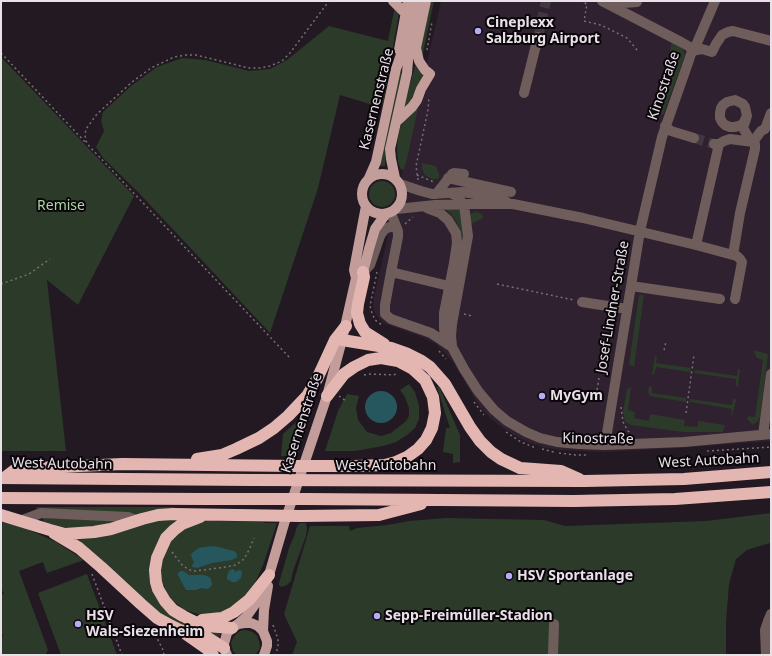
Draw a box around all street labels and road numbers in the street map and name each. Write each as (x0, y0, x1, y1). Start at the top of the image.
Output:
street label: Kasernenstraße (356, 47, 398, 151)
street label: Kinostraße (644, 50, 684, 122)
street label: Josef-Lindner-Straße (593, 240, 633, 374)
street label: Kasernenstraße (278, 371, 326, 475)
street label: Kinostraße (562, 430, 634, 448)
street label: West Autobahn (658, 450, 760, 472)
street label: West Autobahn (11, 455, 113, 473)
street label: West Autobahn (336, 458, 436, 474)

